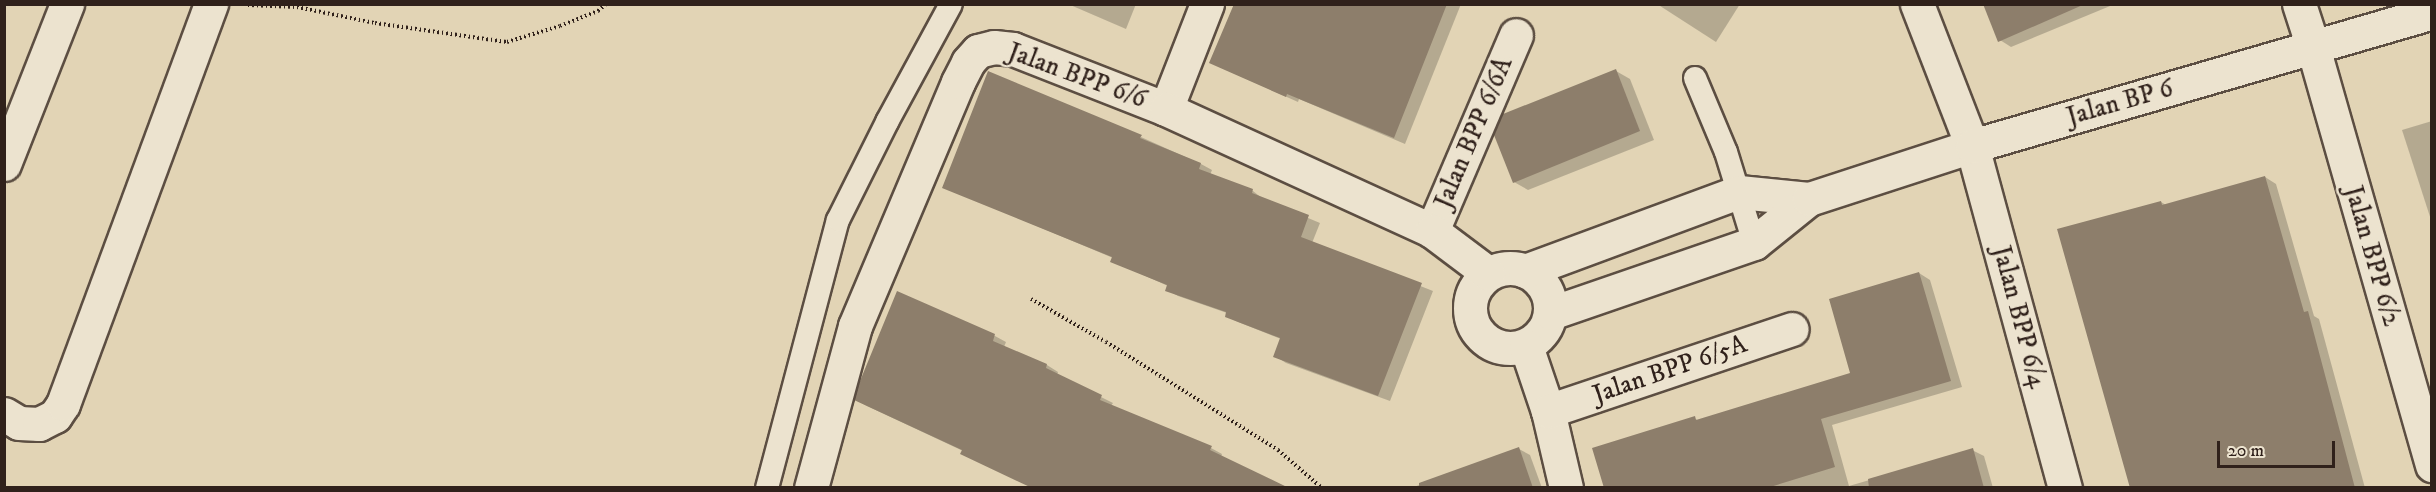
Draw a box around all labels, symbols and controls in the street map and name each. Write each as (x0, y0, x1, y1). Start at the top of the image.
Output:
street label: Jalan BPP 6/6 (1003, 37, 1151, 115)
street label: Jalan BPP 6/6A (1428, 53, 1520, 213)
street label: Jalan BP 6 (2063, 73, 2177, 133)
street label: Jalan BPP 6/2 (2337, 182, 2407, 330)
street label: Jalan BPP 6/4 (1985, 243, 2053, 391)
street label: Jalan BPP 6/5A (1589, 329, 1751, 411)
scale bar (2220, 429, 2338, 467)
text: 20 m (2228, 440, 2264, 462)

